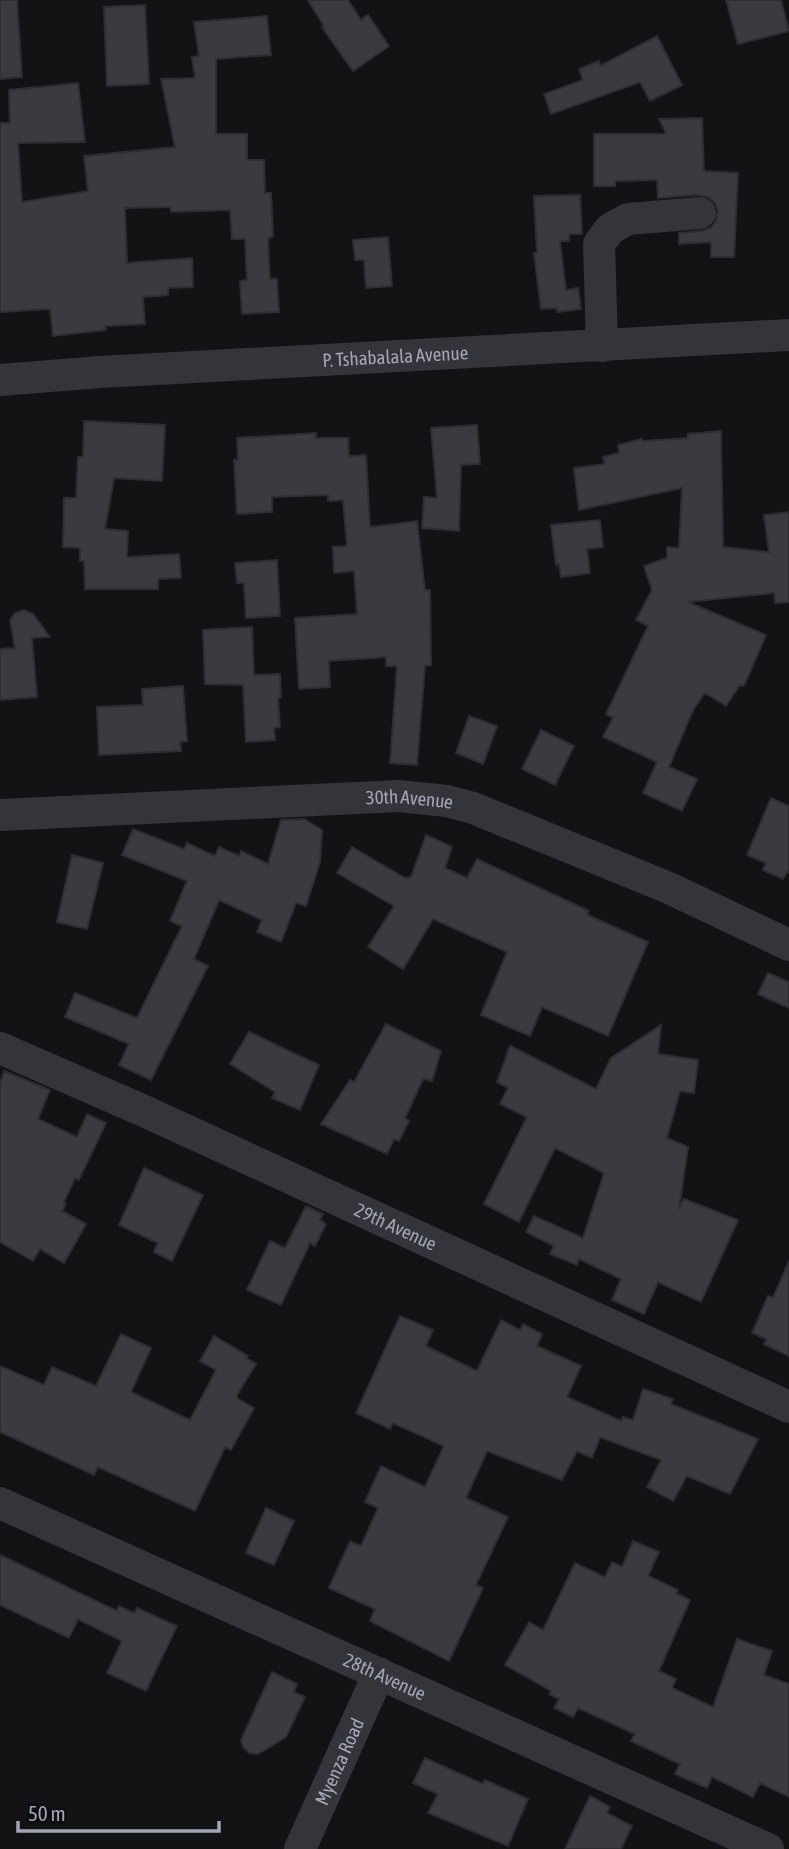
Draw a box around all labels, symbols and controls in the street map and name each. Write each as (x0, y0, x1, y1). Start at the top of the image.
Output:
street label: P. Tshabalala Avenue (322, 341, 469, 371)
street label: 30th Avenue (365, 785, 456, 813)
street label: 29th Avenue (351, 1198, 440, 1255)
street label: 28th Avenue (340, 1648, 429, 1704)
street label: Myenza Road (310, 1715, 368, 1808)
scale bar (18, 1790, 219, 1834)
text: 50 m (28, 1801, 66, 1825)

